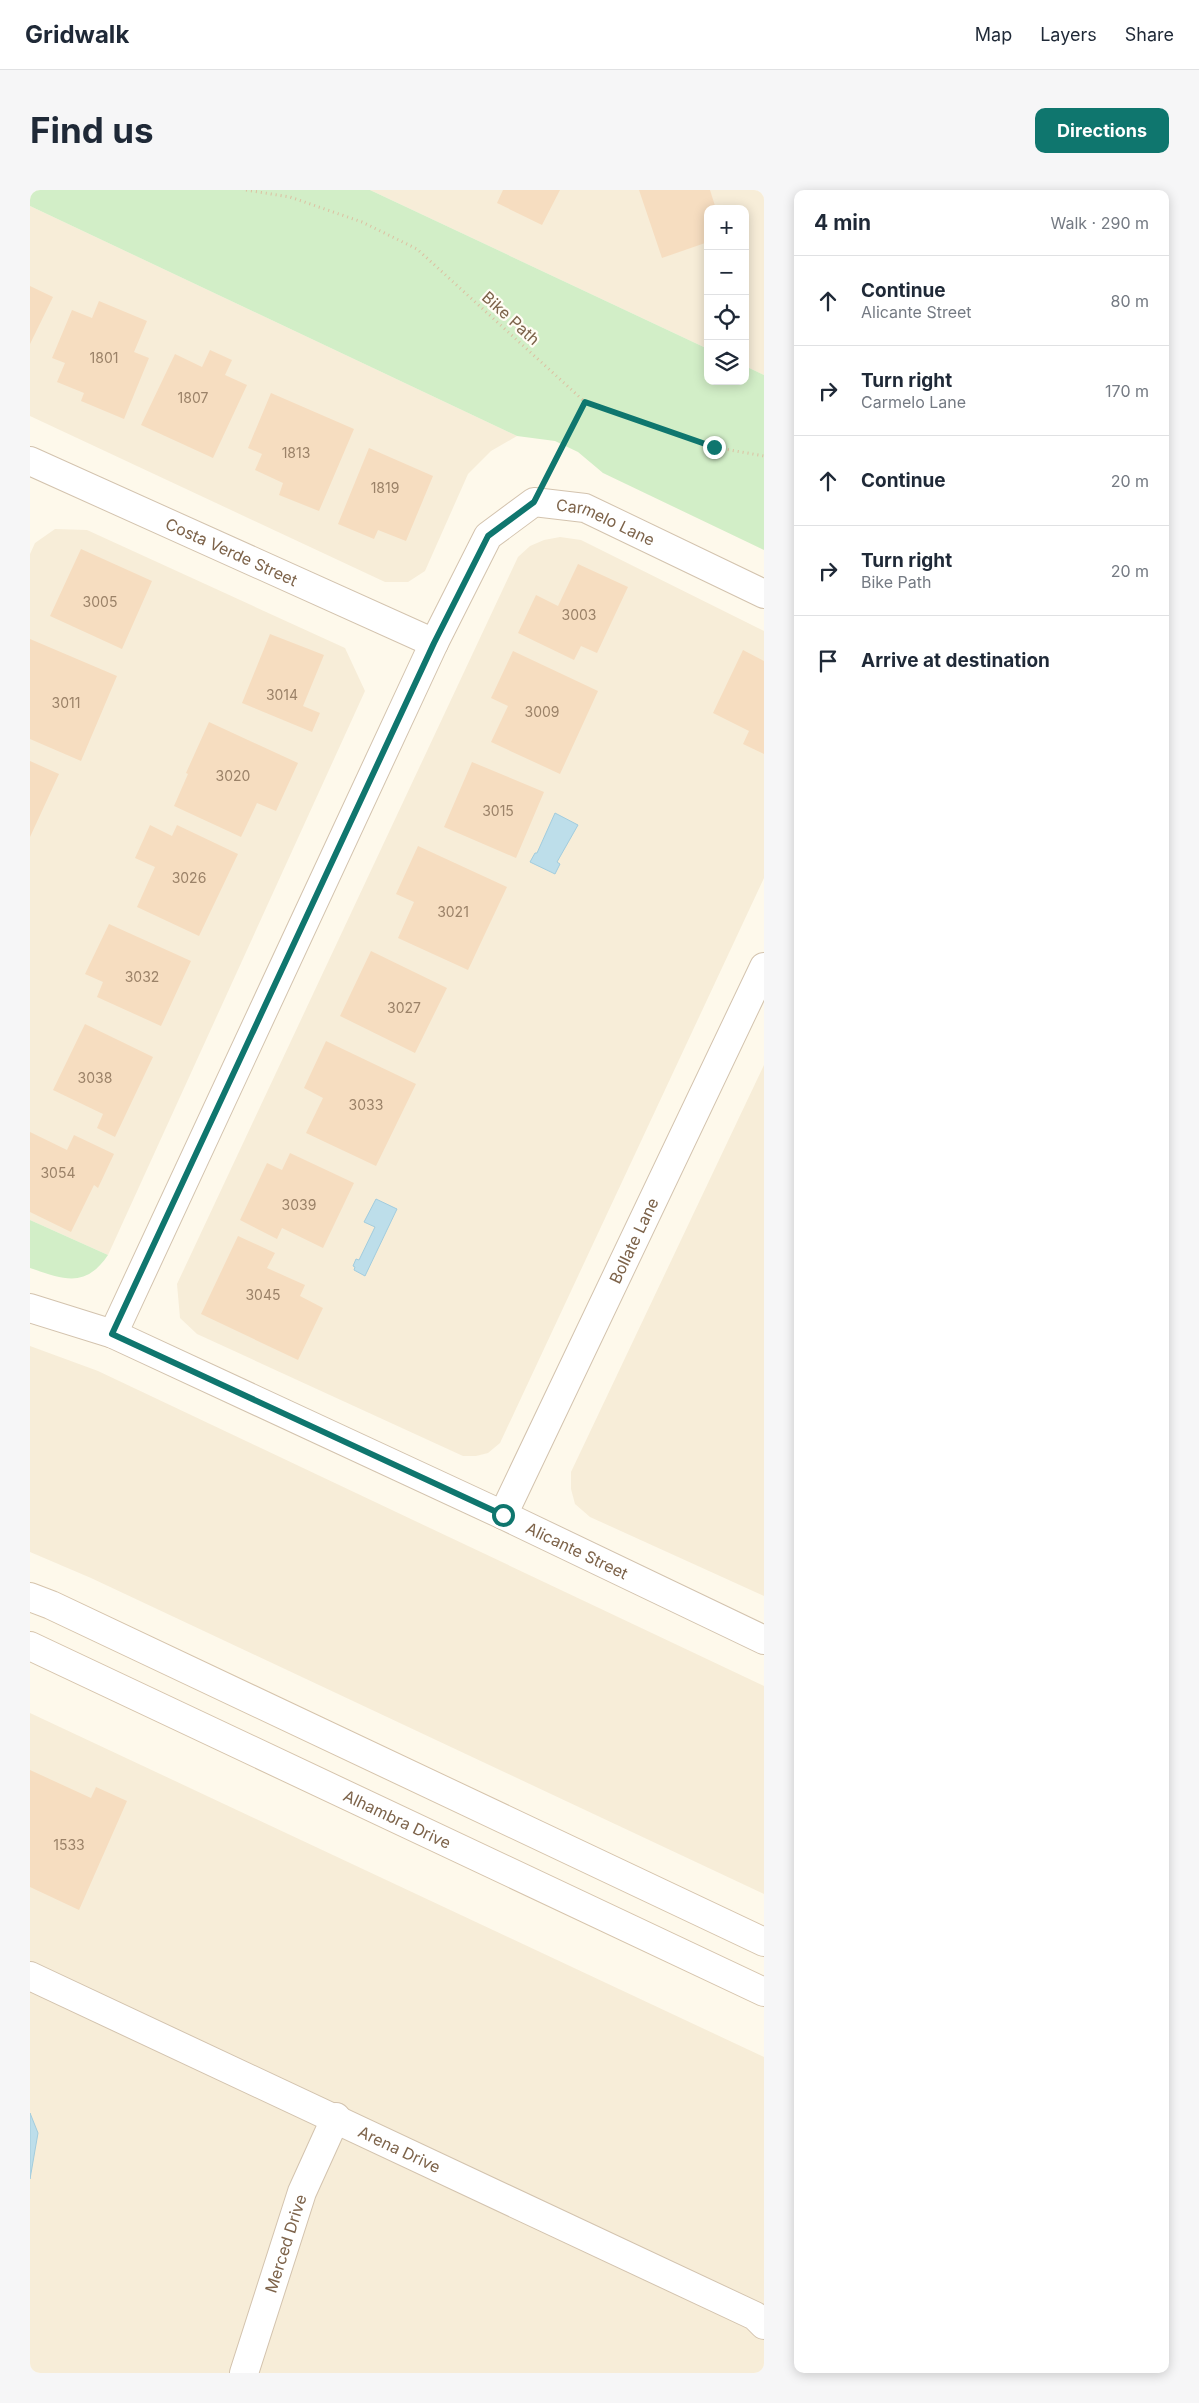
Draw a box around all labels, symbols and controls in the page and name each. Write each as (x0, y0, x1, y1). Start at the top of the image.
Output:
text: Gridwalk (25, 20, 129, 49)
text: Map (975, 24, 1012, 45)
text: Layers (1040, 24, 1097, 45)
text: Share (1125, 24, 1174, 45)
button: Directions (1035, 108, 1169, 153)
text: Find us (30, 109, 154, 151)
map controls (704, 205, 749, 385)
button: + (704, 205, 749, 250)
text: 4 min (814, 210, 871, 235)
text: Walk · 290 m (1051, 213, 1149, 233)
button: − (704, 250, 749, 295)
text: Continue (861, 279, 946, 302)
street label: Bike Path (478, 287, 544, 349)
icon: ahead (814, 287, 842, 315)
text: 80 m (1110, 291, 1149, 311)
button: locate (704, 295, 749, 340)
text: Alicante Street (861, 302, 972, 322)
button: layers (704, 340, 749, 385)
house number: 1801 (90, 349, 118, 366)
text: Turn right (861, 369, 952, 392)
icon: right (814, 377, 842, 405)
text: 170 m (1105, 381, 1149, 401)
house number: 1807 (178, 389, 208, 406)
text: Carmelo Lane (861, 392, 966, 412)
route end (703, 436, 726, 459)
house number: 1813 (282, 444, 310, 461)
icon: ahead (814, 467, 842, 495)
text: Continue (861, 469, 946, 492)
text: 20 m (1111, 471, 1149, 491)
house number: 1819 (371, 479, 399, 496)
street label: Carmelo Lane (555, 495, 658, 550)
street label: Costa Verde Street (162, 513, 301, 590)
text: Turn right (861, 549, 952, 572)
icon: right (814, 557, 842, 585)
text: 20 m (1111, 561, 1149, 581)
text: Bike Path (861, 572, 932, 592)
house number: 3005 (83, 593, 117, 610)
house number: 3003 (562, 606, 596, 623)
icon: arrive (814, 647, 842, 675)
text: Arrive at destination (861, 649, 1050, 672)
house number: 3014 (266, 686, 298, 703)
house number: 3011 (52, 694, 80, 711)
house number: 3009 (525, 703, 560, 720)
house number: 3020 (216, 767, 250, 784)
house number: 3015 (482, 802, 514, 819)
house number: 3026 (172, 869, 206, 886)
house number: 3021 (437, 903, 469, 920)
house number: 3032 (125, 968, 159, 985)
house number: 3027 (387, 999, 421, 1016)
house number: 3038 (78, 1069, 112, 1086)
house number: 3033 (349, 1096, 383, 1113)
house number: 3054 (40, 1164, 76, 1181)
street label: Bollate Lane (605, 1194, 663, 1287)
house number: 3039 (282, 1196, 316, 1213)
house number: 3045 (245, 1286, 281, 1303)
route start (492, 1504, 515, 1527)
street label: Alicante Street (523, 1518, 631, 1583)
street label: Alhambra Drive (340, 1785, 454, 1853)
house number: 1533 (53, 1836, 85, 1853)
street label: Arena Drive (355, 2121, 444, 2177)
street label: Merced Drive (260, 2192, 311, 2295)

